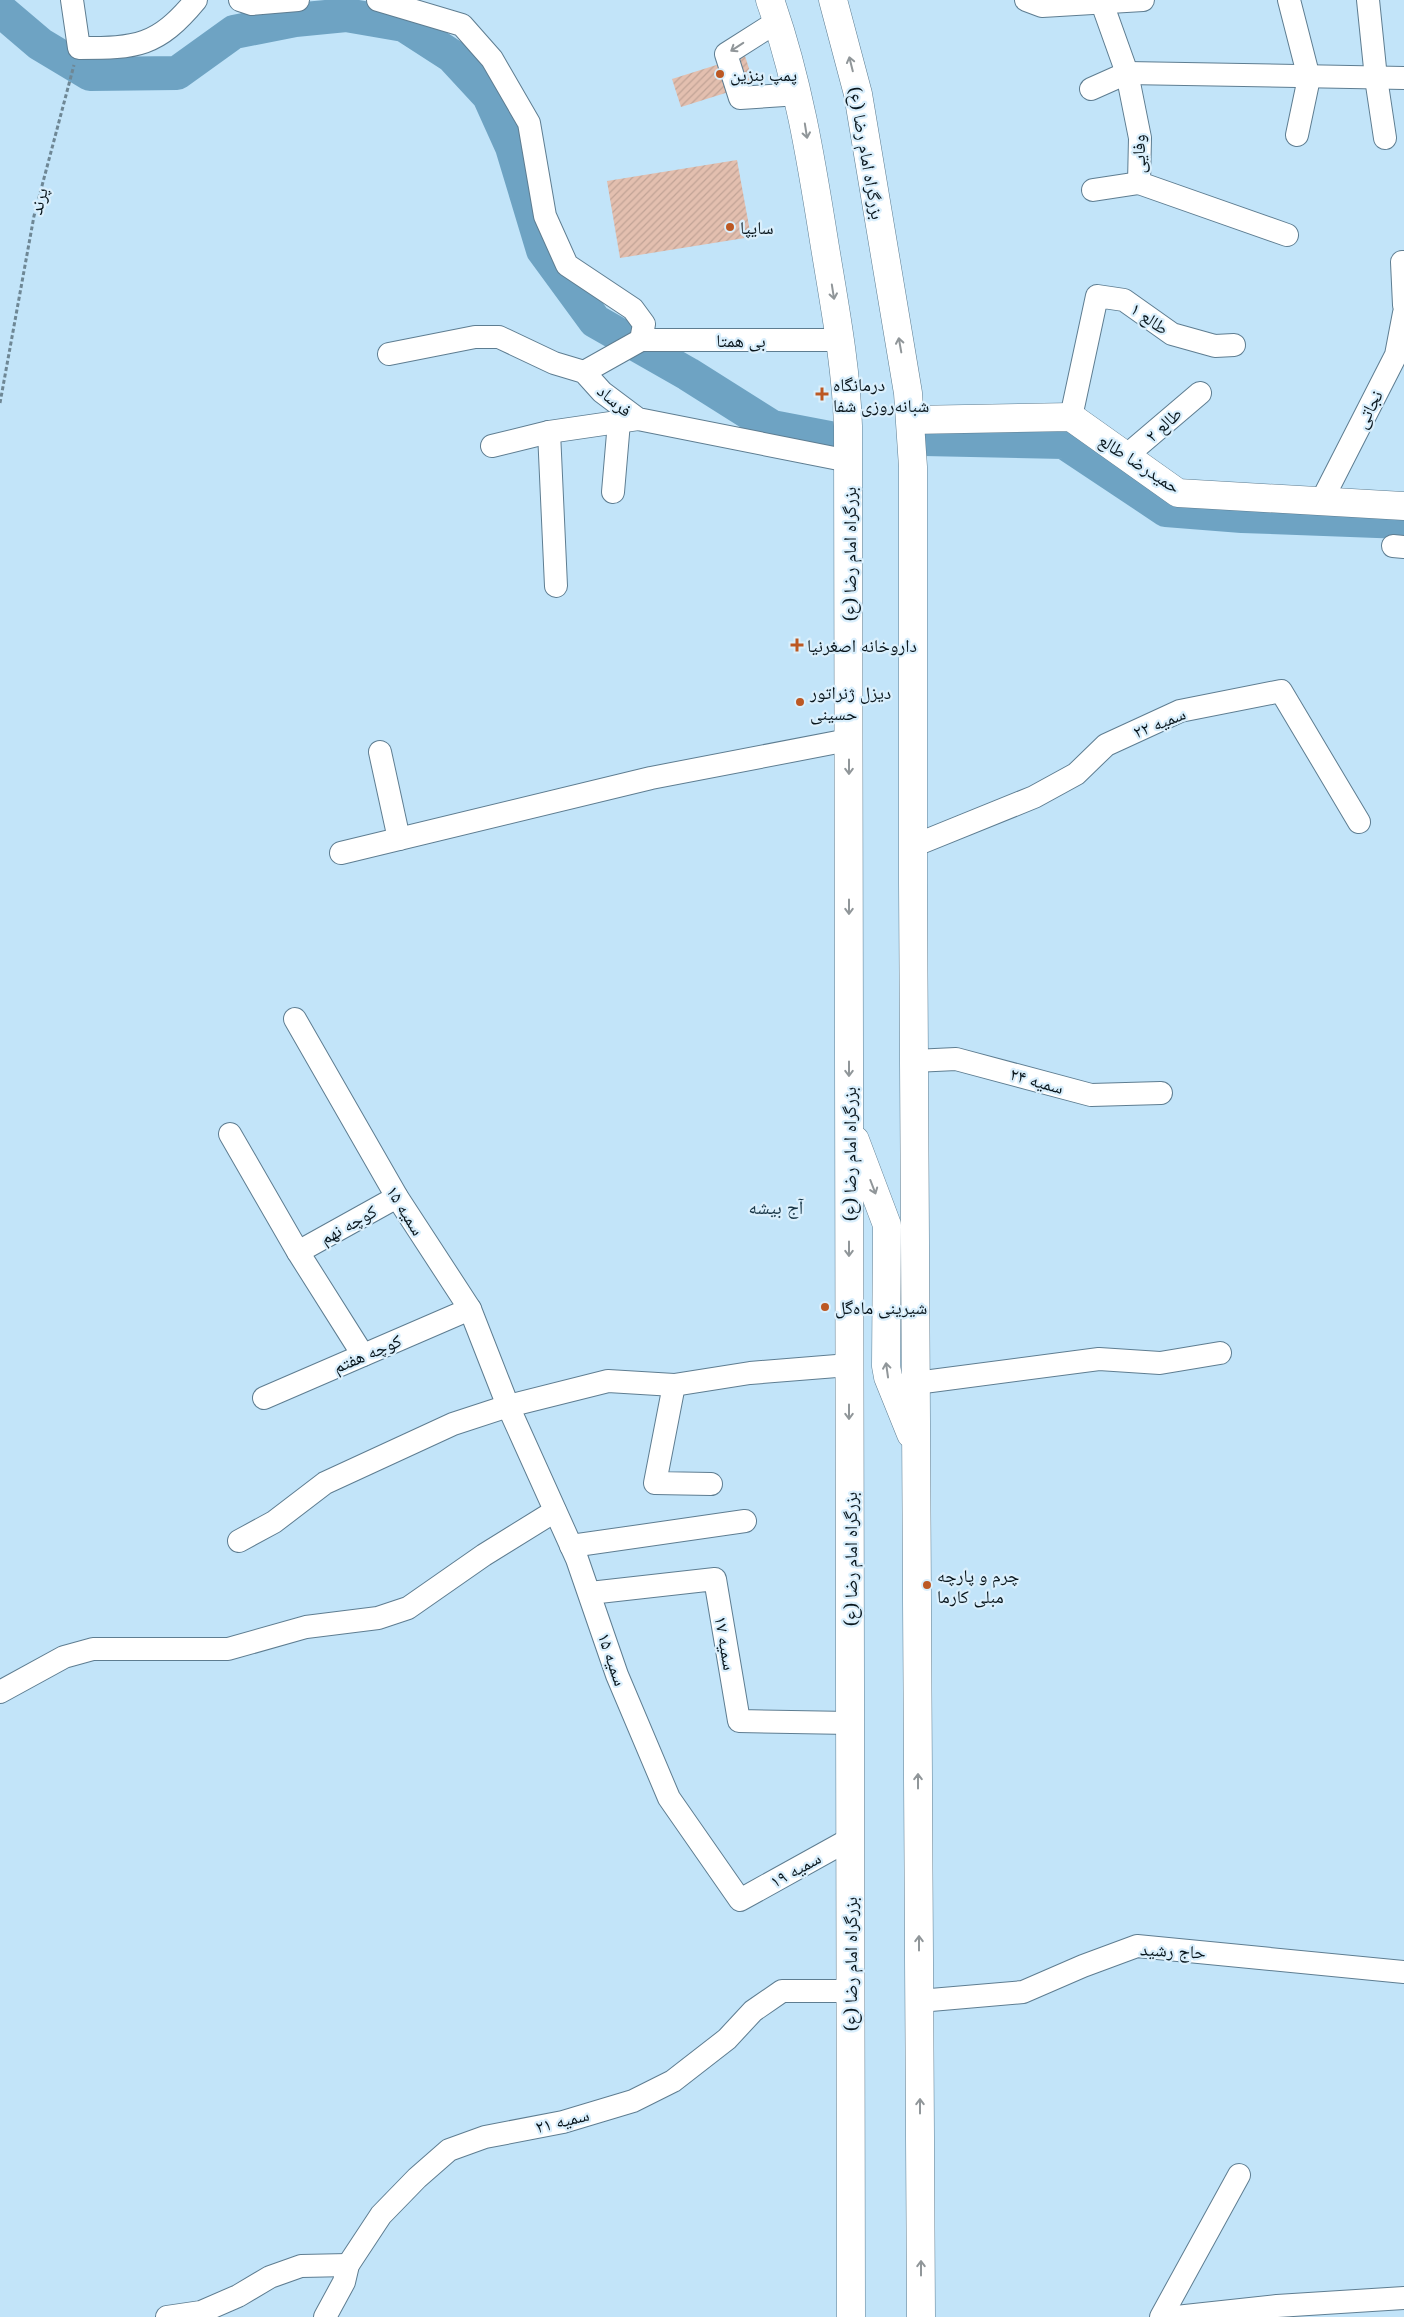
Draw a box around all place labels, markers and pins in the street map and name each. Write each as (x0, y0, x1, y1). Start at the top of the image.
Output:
place label: پمپ بنزین (730, 62, 797, 86)
marker: پمپ بنزین (714, 68, 726, 80)
place label: سایپا (740, 215, 774, 239)
marker: سایپا (724, 221, 736, 233)
place label: درمانگاه شبانه‌روزی شفا (833, 372, 929, 417)
marker: درمانگاه شبانه‌روزی شفا (815, 387, 829, 401)
place label: داروخانه اصغرنیا (807, 633, 917, 657)
marker: داروخانه اصغرنیا (791, 639, 803, 651)
place label: دیزل ژنراتور حسینی (809, 680, 891, 725)
marker: دیزل ژنراتور حسینی (794, 696, 806, 708)
place label: شیرینی ماه‌گل (835, 1295, 927, 1319)
marker: شیرینی ماه‌گل (819, 1301, 831, 1313)
place label: چرم و پارچه مبلی کارما (937, 1563, 1020, 1608)
marker: چرم و پارچه مبلی کارما (921, 1579, 933, 1591)

